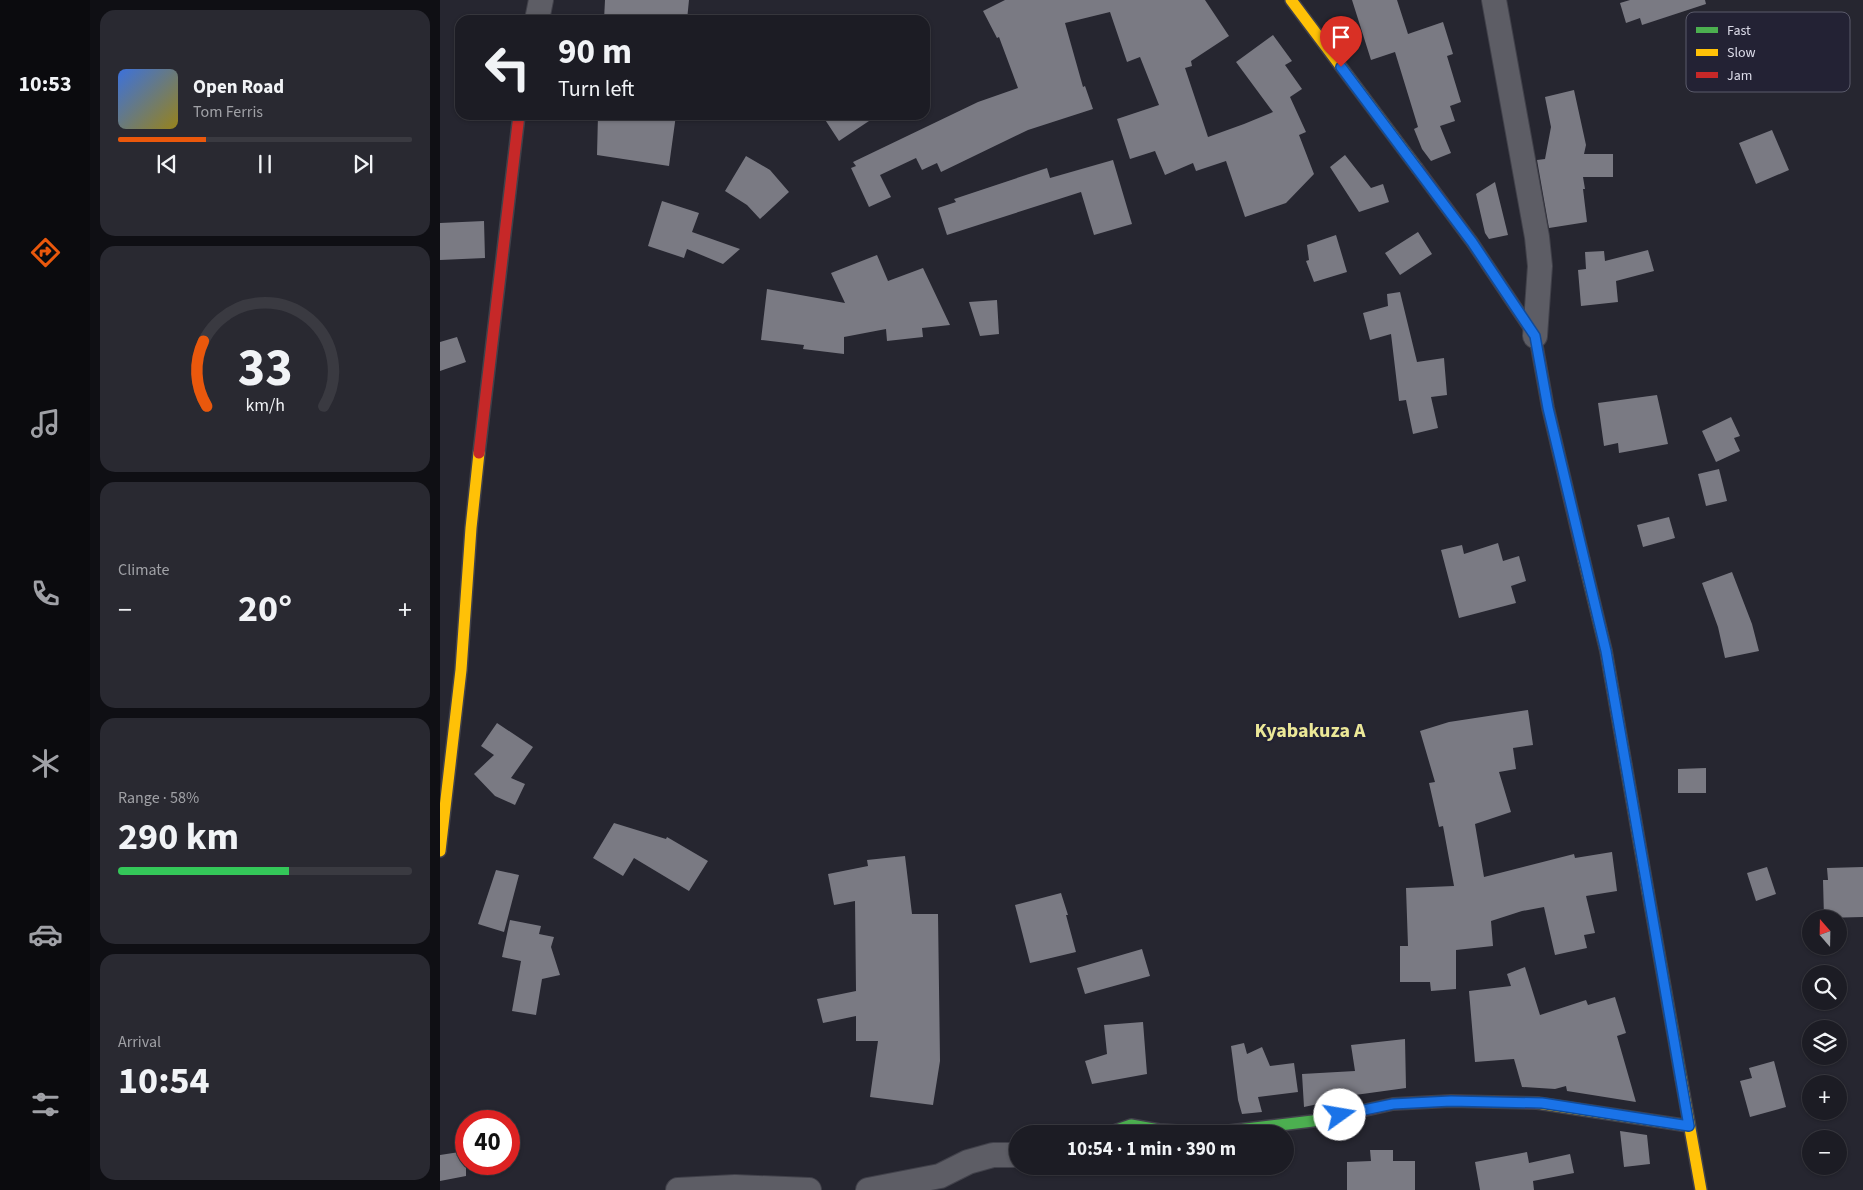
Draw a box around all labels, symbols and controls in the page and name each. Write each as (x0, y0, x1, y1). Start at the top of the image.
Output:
legend (1686, 12, 1850, 92)
pin (1320, 16, 1362, 67)
text: Fast (1727, 21, 1751, 41)
icon: arrive (1327, 23, 1355, 51)
text: 90 m (558, 27, 632, 77)
icon: left (475, 35, 540, 100)
text: Slow (1727, 43, 1756, 63)
text: Jam (1727, 66, 1752, 86)
text: 10:53 (18, 68, 72, 100)
text: Turn left (558, 73, 634, 105)
text: Open Road (193, 74, 284, 101)
text: Tom Ferris (193, 101, 263, 123)
icon: previous (153, 150, 181, 178)
icon: pause (251, 150, 279, 178)
icon: next (349, 150, 377, 178)
icon: directions (28, 235, 63, 270)
text: 33 (238, 332, 292, 406)
text: km/h (245, 393, 285, 418)
icon: music (28, 406, 63, 441)
text: Climate (118, 559, 169, 581)
icon: phone (28, 576, 63, 611)
text: 20° (238, 582, 292, 636)
text: − (118, 590, 132, 630)
text: + (398, 590, 412, 630)
district label: Kyabakuza A (1255, 717, 1366, 745)
icon: climate (28, 746, 63, 781)
text: Range · 58% (118, 787, 199, 809)
text: 290 km (118, 810, 239, 864)
north arrow (1802, 910, 1848, 955)
map controls (1802, 910, 1847, 1175)
icon: car (28, 917, 63, 952)
button: search (1802, 965, 1847, 1010)
button: layers (1802, 1020, 1847, 1065)
text: Arrival (118, 1031, 161, 1053)
text: 10:54 (118, 1054, 210, 1108)
button: + (1802, 1075, 1847, 1120)
icon: filters (28, 1087, 63, 1122)
position arrow (1313, 1088, 1365, 1140)
speed limit sign: 40 (455, 1110, 520, 1175)
button: − (1802, 1130, 1847, 1175)
text: 10:54 · 1 min · 390 m (1067, 1136, 1236, 1163)

